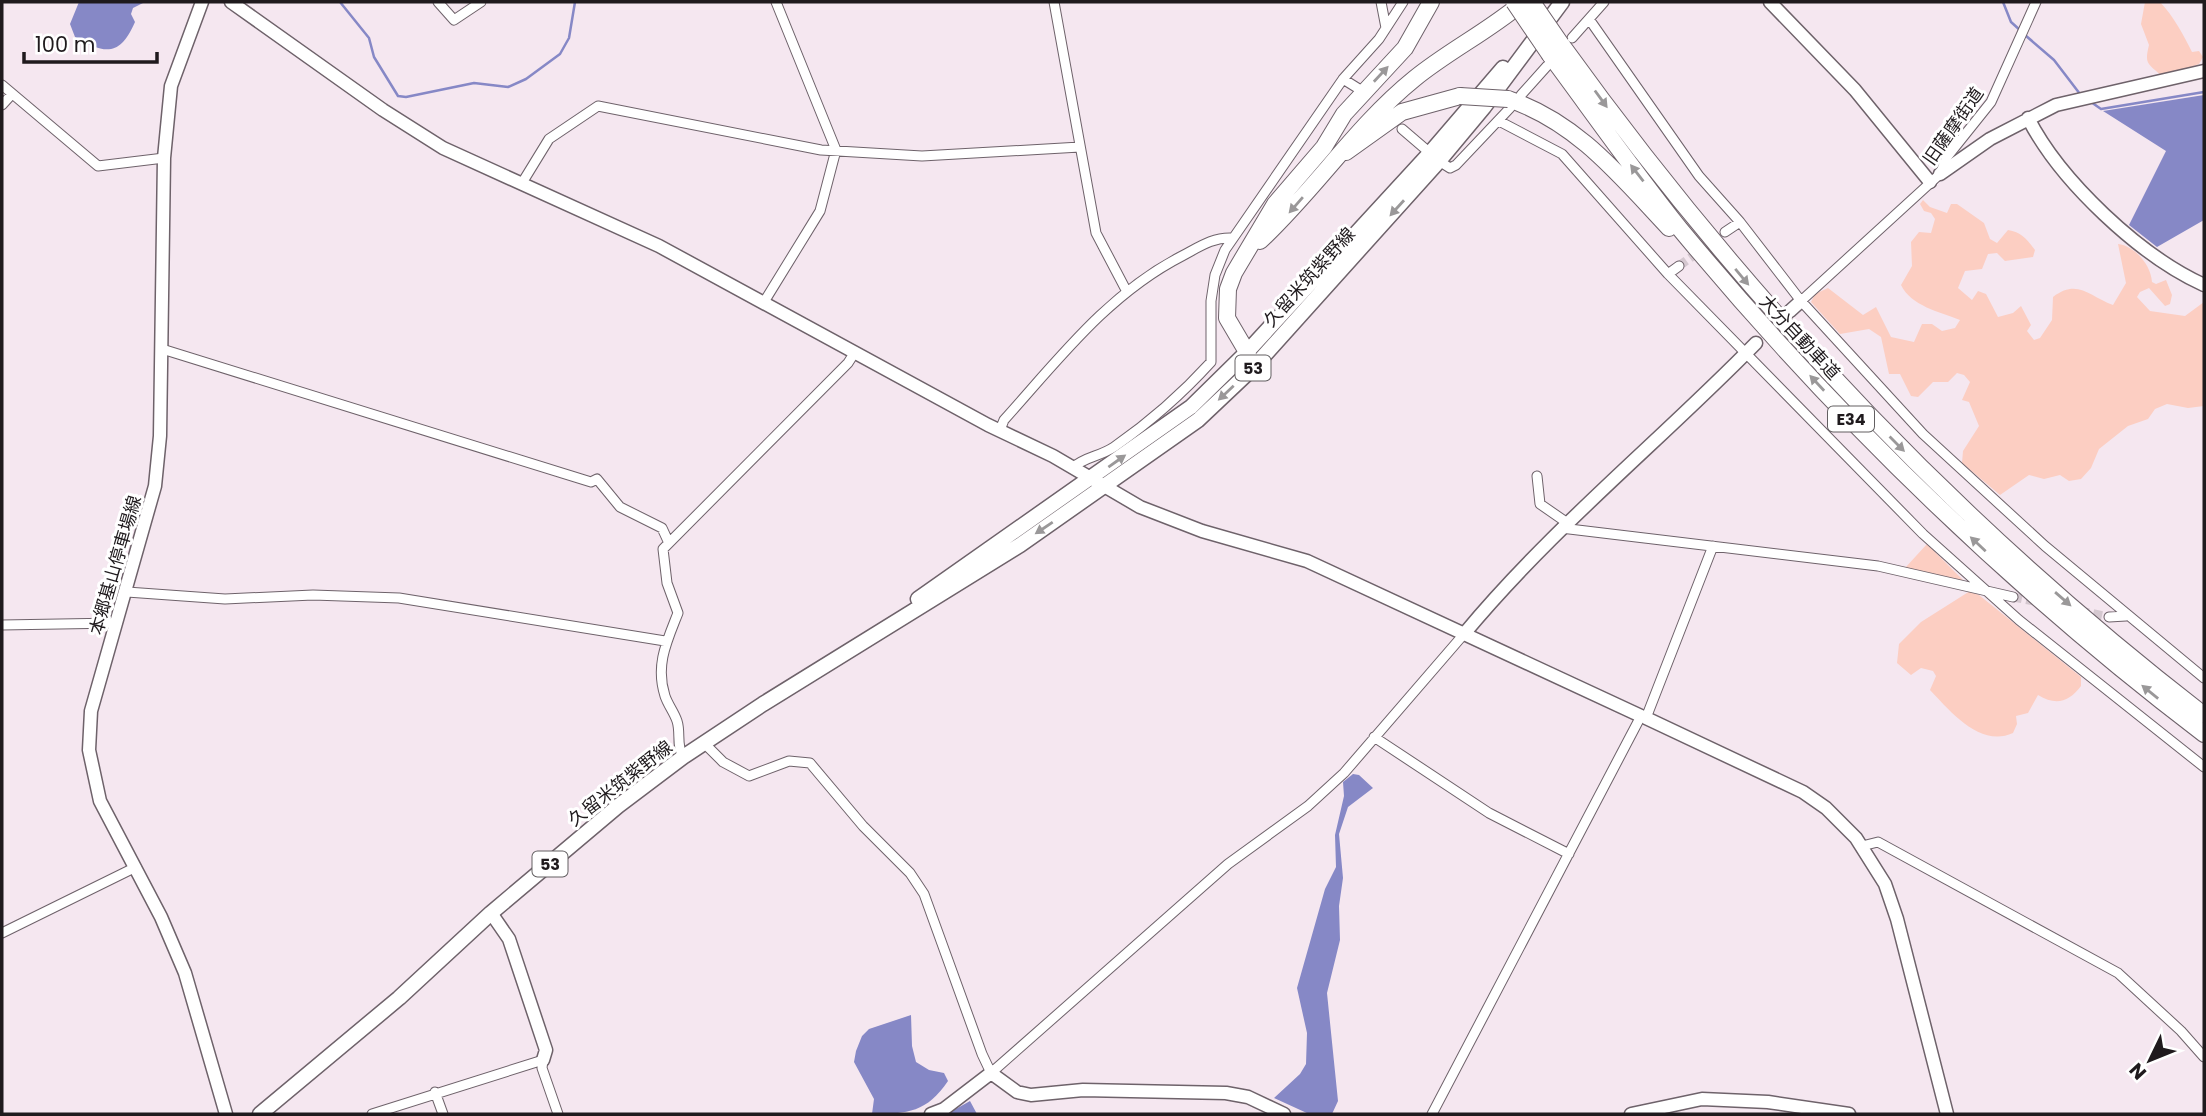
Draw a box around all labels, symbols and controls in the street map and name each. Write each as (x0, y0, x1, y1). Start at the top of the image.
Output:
scale bar (24, 21, 158, 65)
text: 100 m (35, 30, 95, 59)
one-way arrow (1373, 65, 1389, 83)
street label: 旧薩摩街道 (1917, 82, 1989, 170)
one-way arrow (1594, 90, 1608, 108)
one-way arrow (1631, 164, 1645, 182)
one-way arrow (1288, 196, 1304, 214)
one-way arrow (1389, 199, 1405, 217)
street label: 久留米筑紫野線 (1258, 222, 1360, 332)
one-way arrow (1734, 269, 1749, 286)
street label: 大分自動車道 (1754, 289, 1846, 385)
road number: 53 (1236, 356, 1270, 380)
one-way arrow (1809, 375, 1825, 392)
one-way arrow (1218, 385, 1235, 401)
road number: E34 (1828, 406, 1874, 432)
one-way arrow (1888, 435, 1904, 452)
one-way arrow (1108, 454, 1126, 468)
street label: 本郷基山停車場線 (83, 492, 147, 638)
one-way arrow (1034, 522, 1054, 535)
one-way arrow (1970, 536, 1987, 552)
one-way arrow (2054, 591, 2072, 607)
one-way arrow (2142, 684, 2160, 699)
street label: 久留米筑紫野線 (563, 734, 677, 832)
road number: 53 (532, 852, 568, 876)
north arrow (2115, 1025, 2185, 1095)
text: N (2123, 1057, 2153, 1086)

